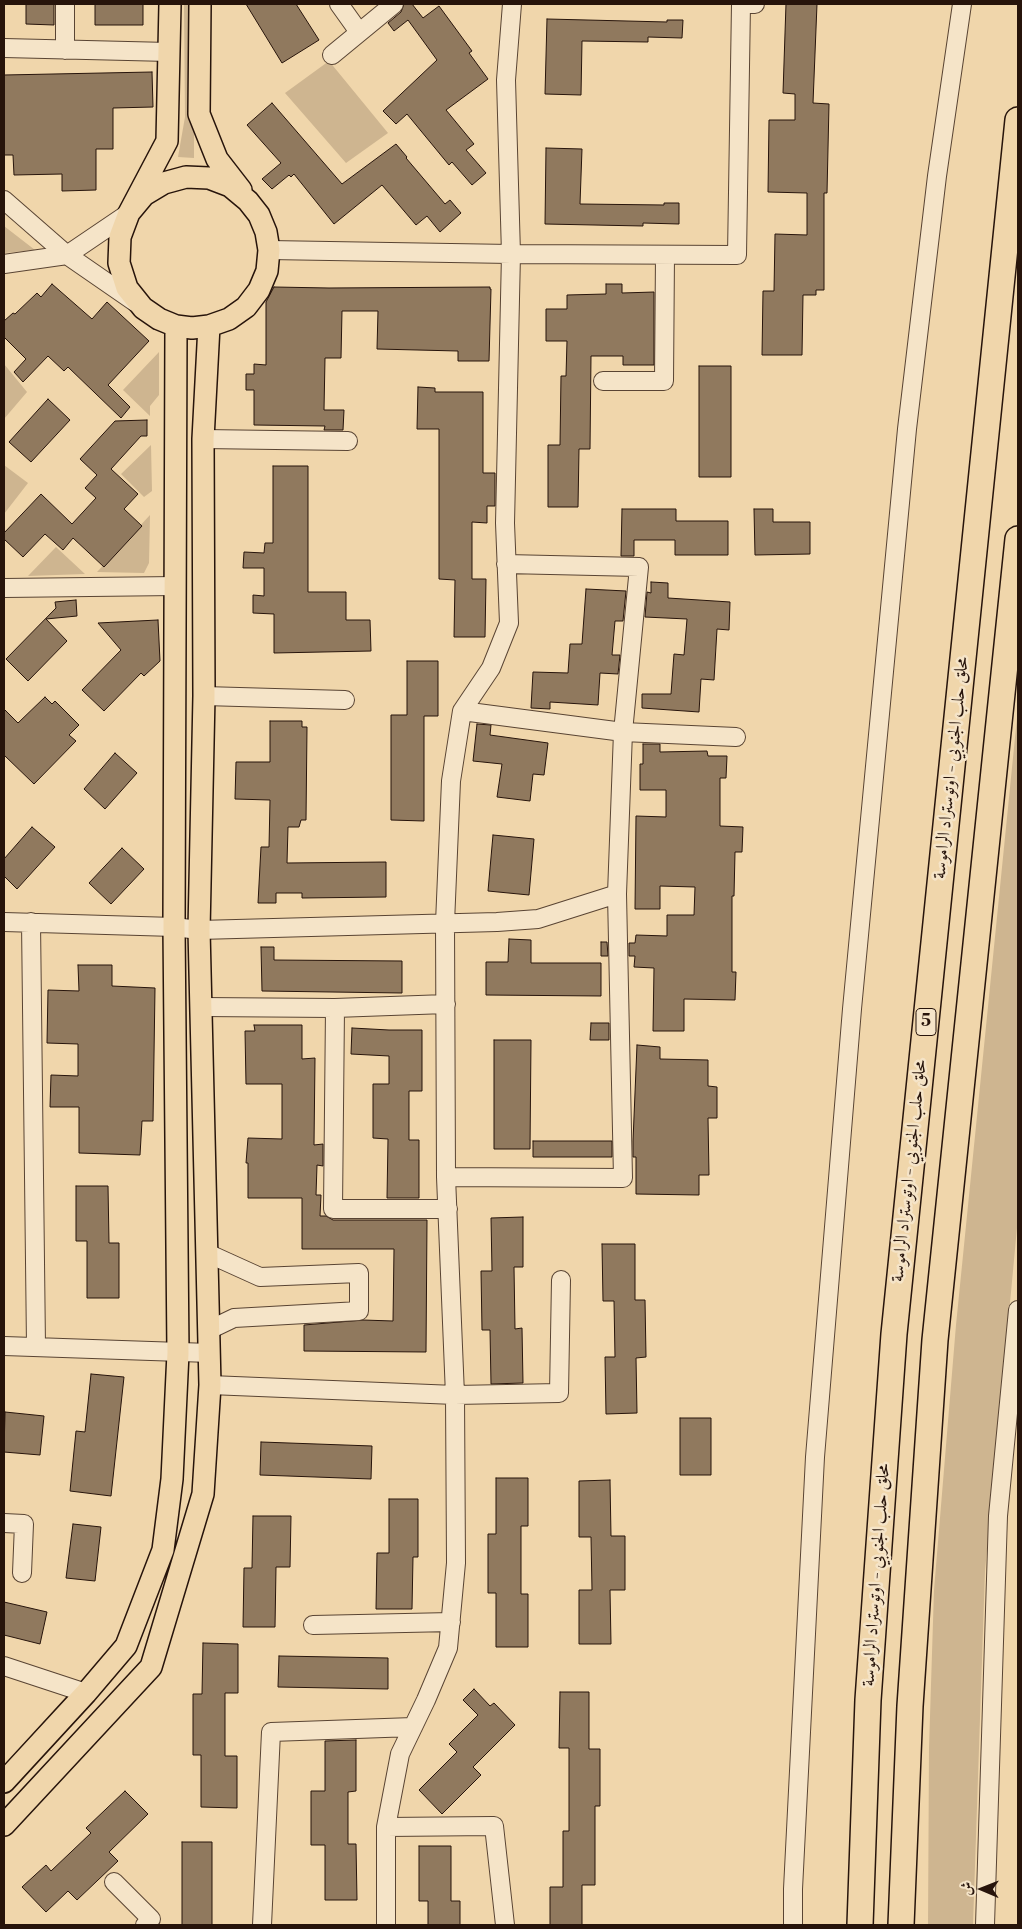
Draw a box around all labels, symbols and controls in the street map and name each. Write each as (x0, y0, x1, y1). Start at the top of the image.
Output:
street label: محلق حلب الجنوبي - اوتوستراد الراموسة (930, 656, 974, 880)
road number: 5 (916, 1009, 936, 1036)
street label: محلق حلب الجنوبي - اوتوستراد الراموسة (888, 1059, 932, 1283)
street label: محلق حلب الجنوبي - اوتوستراد الراموسة (858, 1463, 896, 1687)
north arrow (957, 1864, 1007, 1914)
text: ش (958, 1882, 976, 1896)

